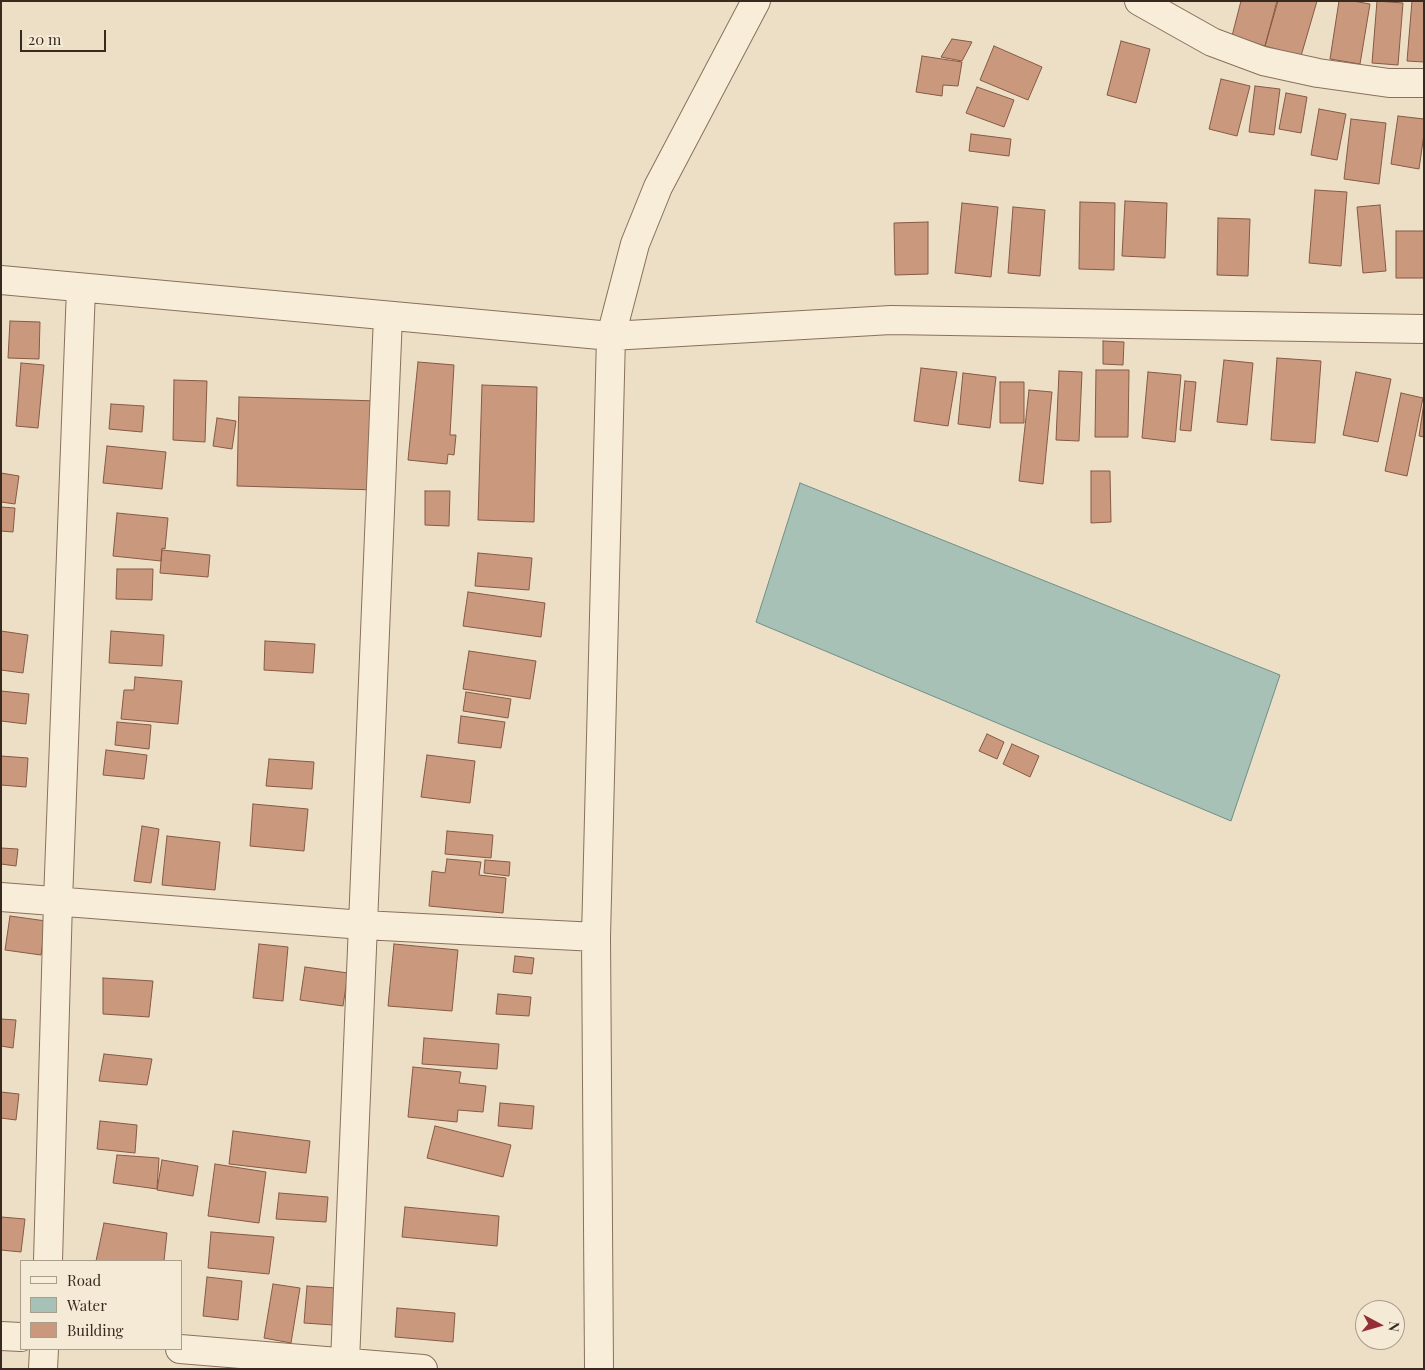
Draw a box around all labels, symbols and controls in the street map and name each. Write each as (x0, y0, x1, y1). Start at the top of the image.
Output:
scale bar (22, 20, 109, 52)
text: 20 m (28, 29, 61, 49)
legend (20, 1260, 182, 1350)
text: Road (67, 1270, 101, 1290)
text: Water (67, 1295, 107, 1315)
north arrow (1355, 1300, 1405, 1350)
text: Building (67, 1320, 123, 1340)
text: N (1384, 1320, 1404, 1333)

